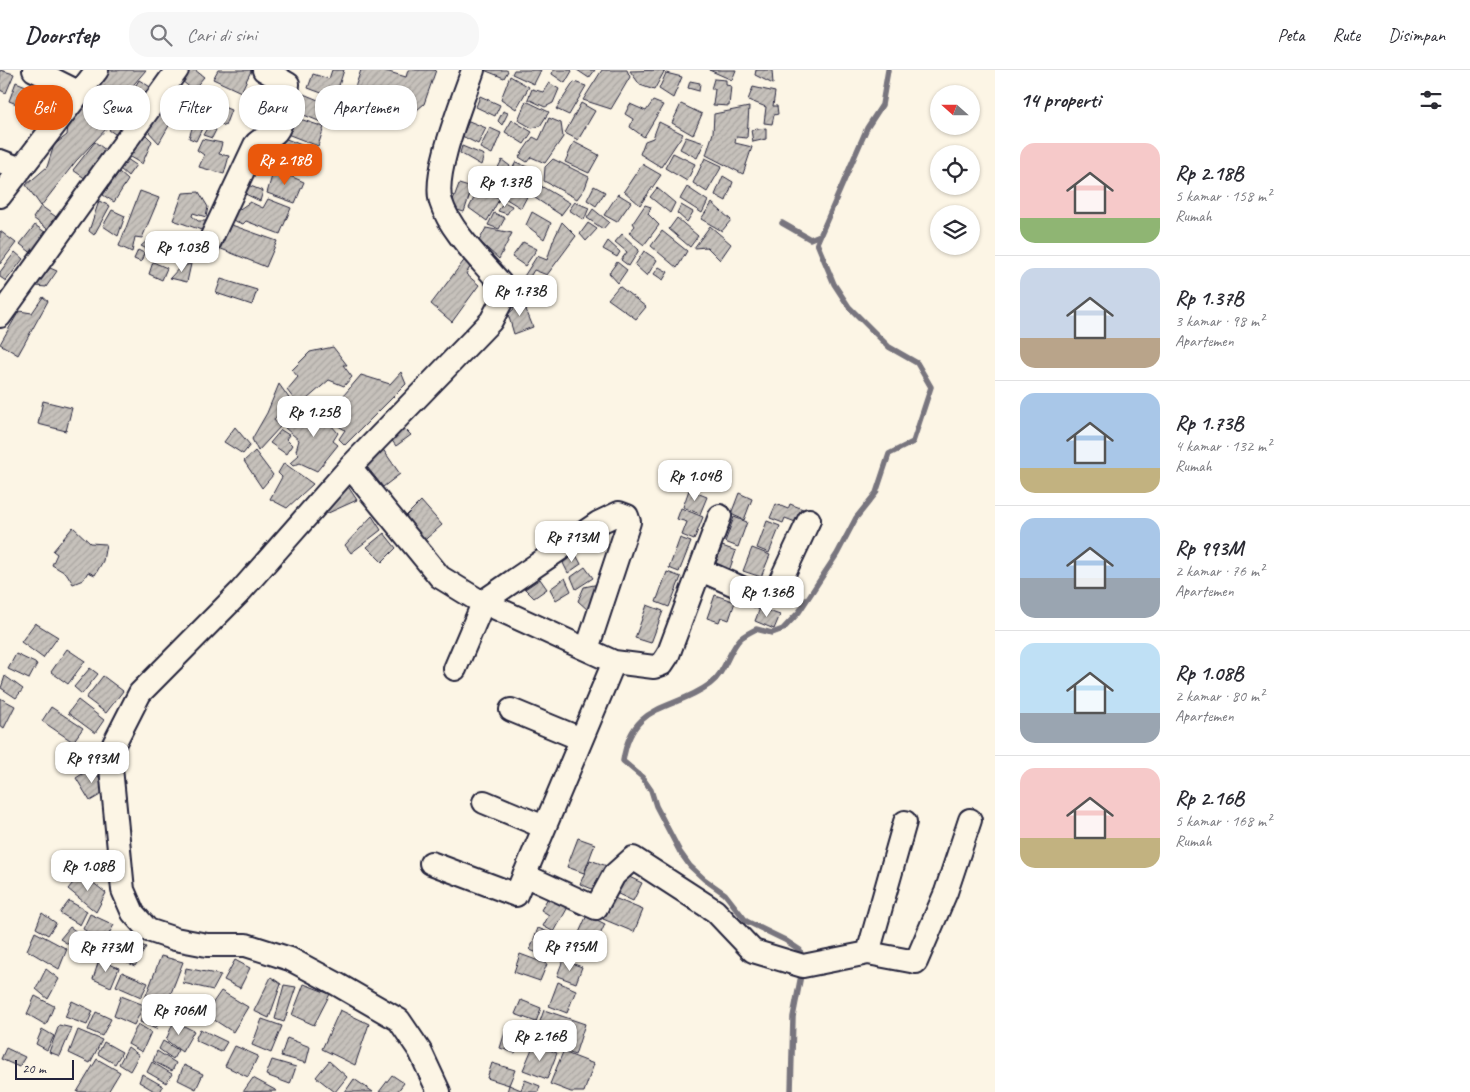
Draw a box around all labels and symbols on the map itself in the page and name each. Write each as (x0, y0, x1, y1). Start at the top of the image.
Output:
north arrow (930, 85, 980, 135)
pin: Rp 2.18B (233, 144, 337, 186)
pin: Rp 1.37B (453, 166, 557, 208)
pin: Rp 1.03B (130, 230, 234, 273)
pin: Rp 1.73B (468, 274, 572, 317)
pin: Rp 1.25B (262, 396, 366, 438)
pin: Rp 1.04B (643, 460, 747, 502)
pin: Rp 713M (526, 520, 618, 563)
pin: Rp 1.36B (715, 576, 819, 618)
pin: Rp 993M (46, 742, 138, 784)
pin: Rp 1.08B (36, 850, 140, 892)
pin: Rp 773M (60, 930, 152, 973)
pin: Rp 795M (524, 930, 616, 972)
pin: Rp 706M (133, 994, 225, 1036)
pin: Rp 2.16B (488, 1020, 592, 1062)
scale bar (15, 1057, 74, 1080)

